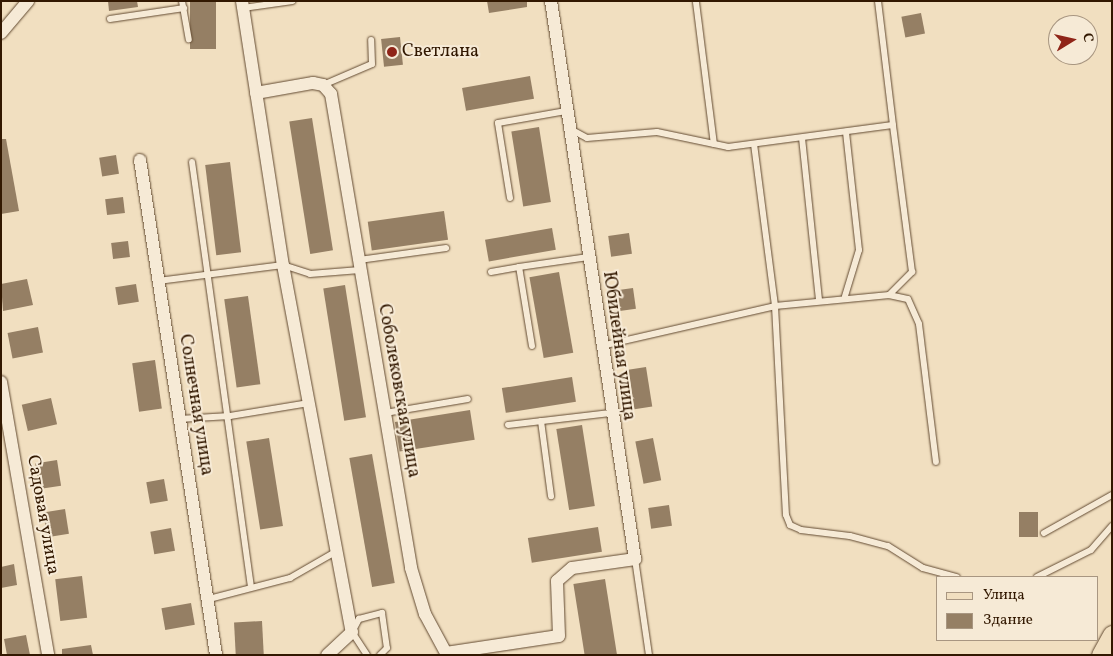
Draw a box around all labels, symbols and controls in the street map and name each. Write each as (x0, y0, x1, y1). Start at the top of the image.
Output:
north arrow (1048, 15, 1098, 65)
text: С (1077, 32, 1097, 44)
place label: Светлана (402, 41, 479, 63)
marker: Светлана (386, 46, 398, 58)
street label: Юбилейная улица (597, 270, 639, 422)
street label: Соболековская улица (372, 302, 424, 480)
street label: Солнечная улица (173, 333, 217, 477)
street label: Садовая улица (21, 453, 63, 577)
legend (936, 576, 1098, 641)
text: Улица (983, 585, 1025, 606)
text: Здание (983, 610, 1033, 631)

